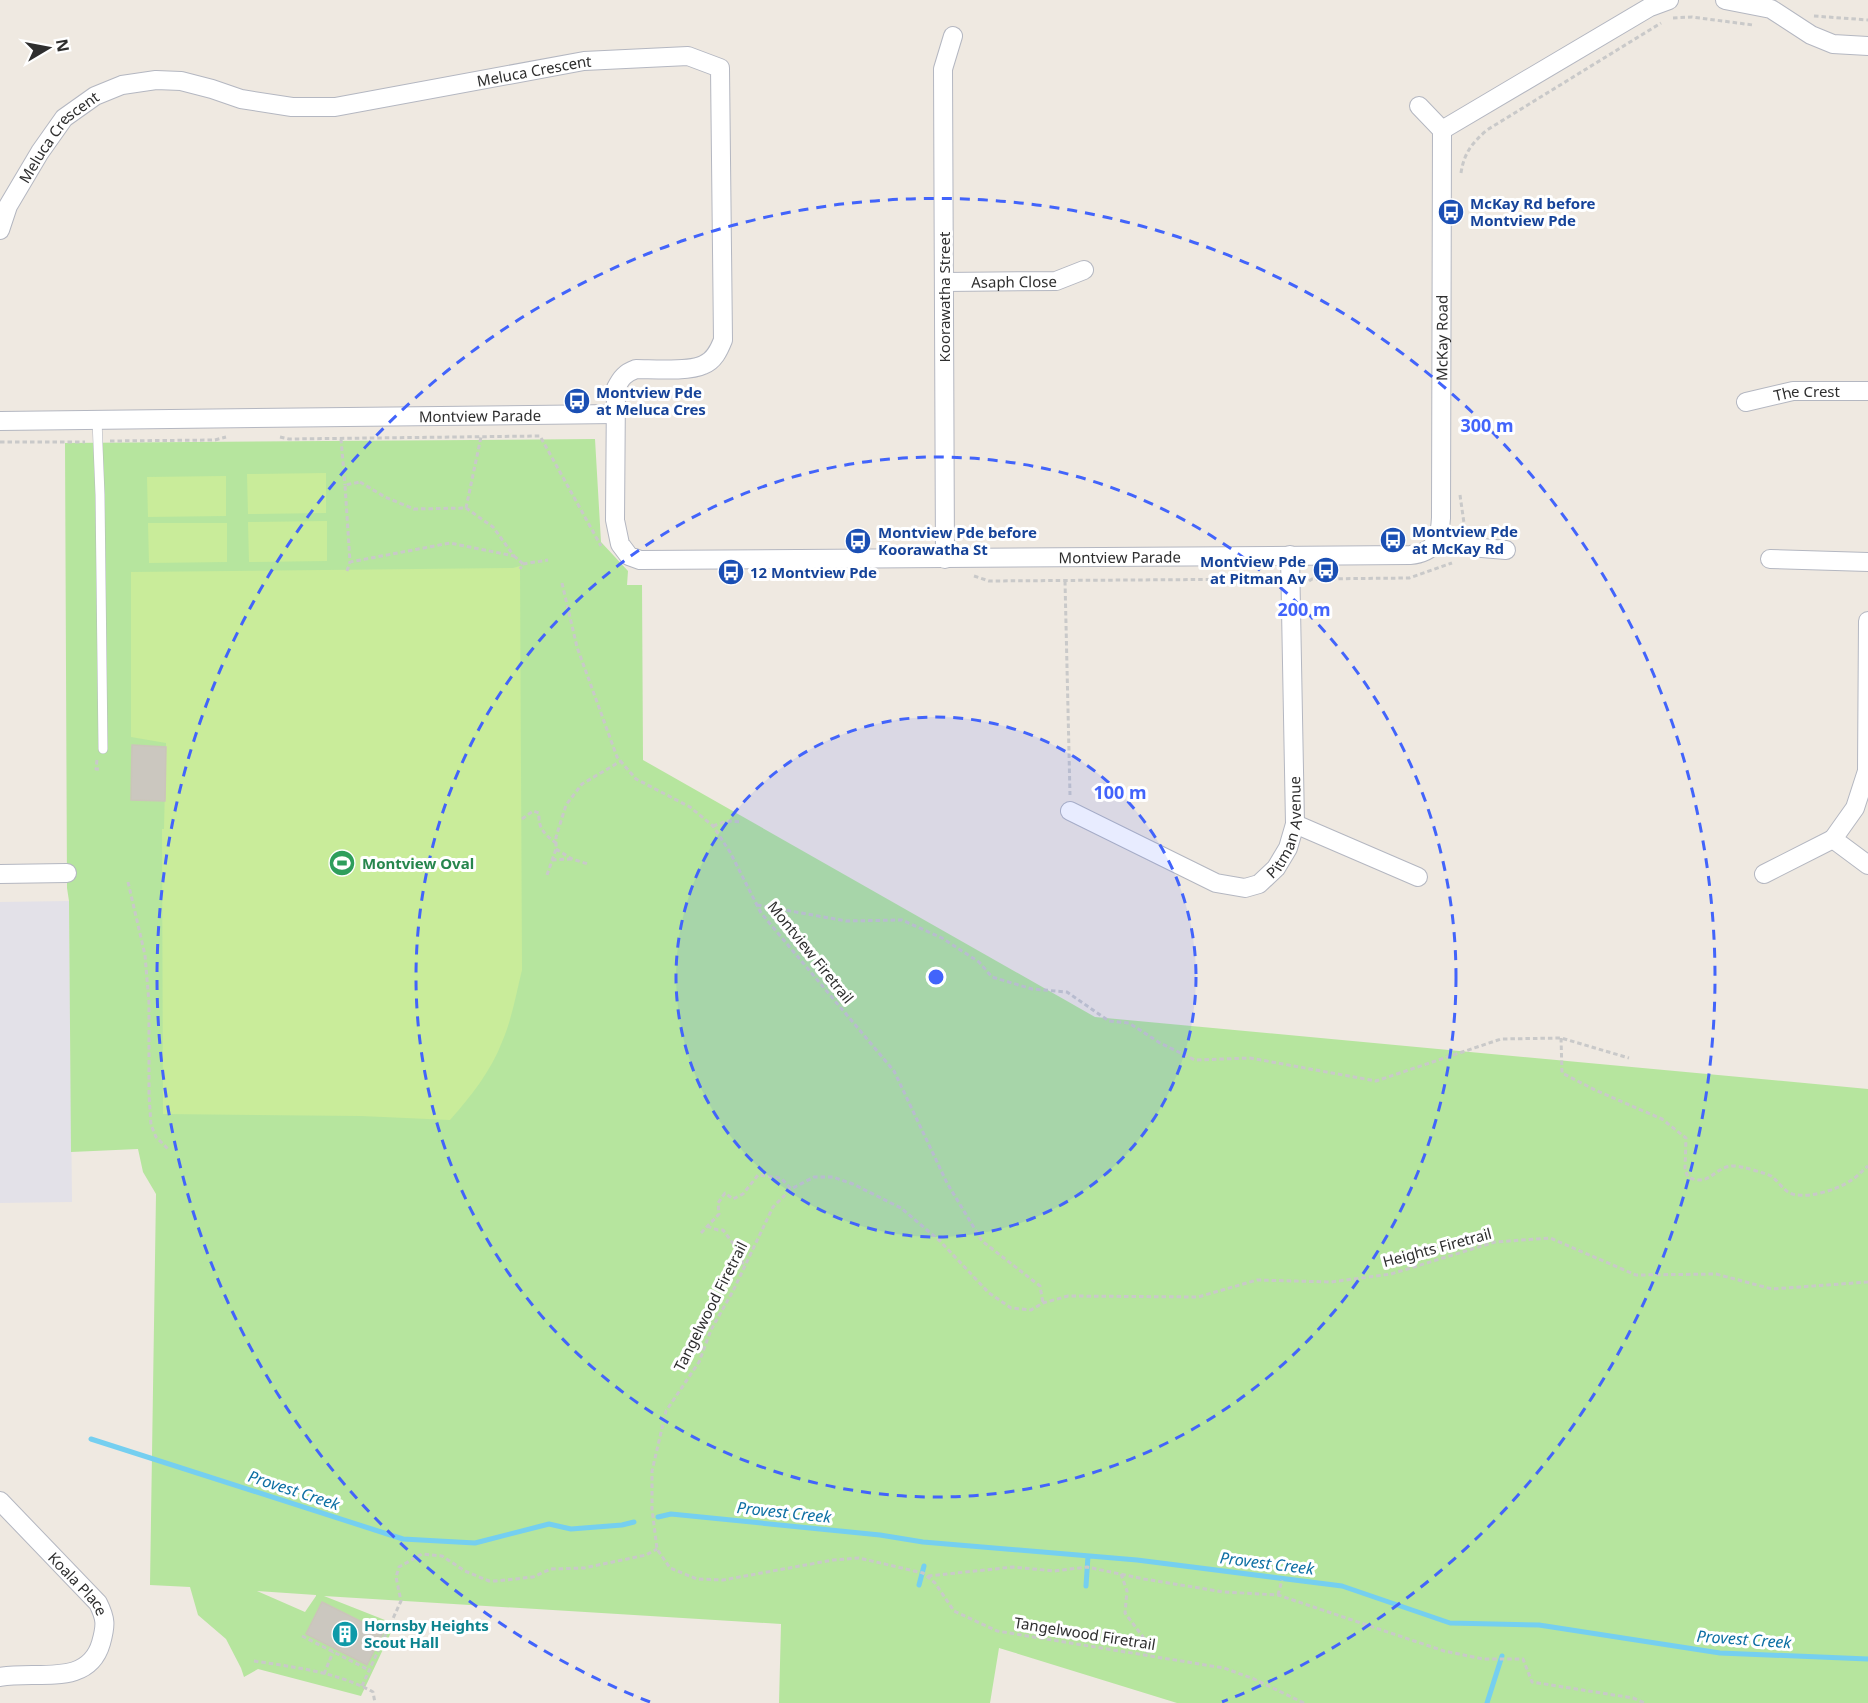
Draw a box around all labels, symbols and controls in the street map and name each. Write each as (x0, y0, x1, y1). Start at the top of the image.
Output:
north arrow (18, 18, 78, 78)
text: N (51, 37, 75, 54)
street label: Meluca Crescent (475, 51, 592, 91)
street label: Meluca Crescent (14, 86, 103, 186)
place label: McKay Rd before Montview Pde (1470, 193, 1596, 230)
bus stop icon: McKay Rd before Montview Pde (1436, 197, 1466, 227)
street label: Koorawatha Street (934, 231, 954, 362)
street label: Asaph Close (971, 271, 1057, 292)
street label: McKay Road (1431, 295, 1452, 381)
street label: The Crest (1772, 381, 1841, 405)
place label: Montview Pde at Meluca Cres (596, 382, 706, 419)
bus stop icon: Montview Pde at Meluca Cres (562, 386, 592, 416)
street label: Montview Parade (419, 405, 541, 426)
text: 300 m (1460, 413, 1514, 437)
place label: Montview Pde at McKay Rd (1412, 521, 1518, 558)
place label: Montview Pde before Koorawatha St (878, 522, 1037, 559)
bus stop icon: Montview Pde at McKay Rd (1378, 525, 1408, 555)
bus stop icon: Montview Pde before Koorawatha St (843, 526, 873, 556)
street label: Montview Parade (1059, 546, 1181, 567)
place label: Montview Pde at Pitman Av (1200, 551, 1306, 588)
bus stop icon: Montview Pde at Pitman Av (1311, 555, 1341, 585)
bus stop icon: 12 Montview Pde (716, 557, 746, 587)
place label: 12 Montview Pde (750, 562, 877, 582)
text: 200 m (1277, 597, 1331, 621)
street label: Pitman Avenue (1262, 776, 1306, 882)
text: 100 m (1093, 780, 1147, 804)
sports icon: Montview Oval (327, 848, 357, 878)
place label: Montview Oval (362, 853, 474, 873)
street label: Montview Firetrail (764, 897, 858, 1007)
centre of rings (926, 967, 946, 987)
street label: Heights Firetrail (1380, 1223, 1494, 1271)
street label: Tangelwood Firetrail (669, 1238, 751, 1374)
water label: Provest Creek (245, 1465, 344, 1515)
water label: Provest Creek (736, 1496, 833, 1528)
water label: Provest Creek (1219, 1546, 1317, 1580)
street label: Koala Place (44, 1547, 112, 1618)
street label: Tangelwood Firetrail (1013, 1612, 1157, 1654)
place label: Hornsby Heights Scout Hall (364, 1615, 489, 1652)
building icon: Hornsby Heights Scout Hall (330, 1619, 360, 1649)
water label: Provest Creek (1696, 1625, 1793, 1653)

